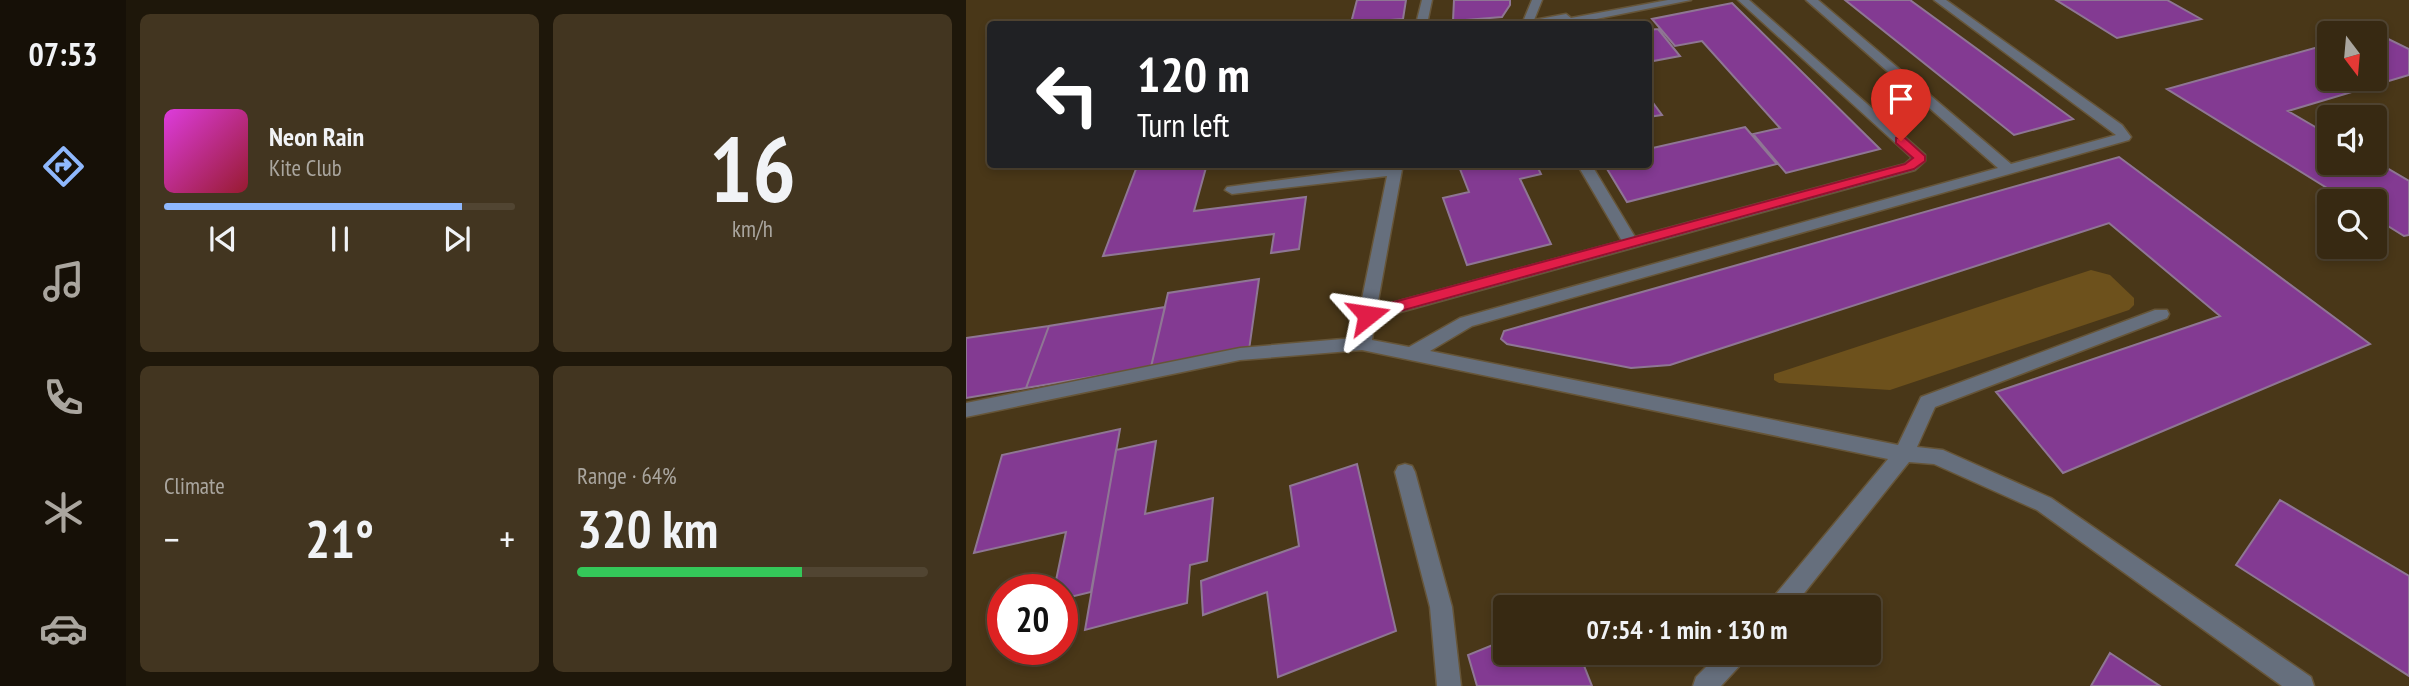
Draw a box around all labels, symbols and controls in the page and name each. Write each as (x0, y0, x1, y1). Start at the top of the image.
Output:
north arrow (2317, 21, 2387, 91)
map controls (2317, 21, 2387, 259)
text: 07:53 (28, 33, 98, 75)
text: 120 m (1137, 42, 1250, 106)
icon: left (1022, 49, 1113, 140)
pin (1871, 69, 1931, 141)
icon: arrive (1882, 80, 1920, 118)
text: Turn left (1137, 104, 1229, 146)
button: sound (2317, 105, 2387, 175)
text: 16 (709, 109, 796, 227)
text: Neon Rain (269, 120, 364, 153)
icon: directions (39, 142, 88, 191)
text: Kite Club (269, 153, 342, 182)
button: search (2317, 189, 2387, 259)
text: km/h (732, 214, 773, 243)
icon: previous (204, 220, 242, 258)
icon: pause (321, 220, 359, 258)
icon: next (438, 220, 476, 258)
icon: music (39, 257, 88, 306)
position arrow (1331, 278, 1405, 352)
icon: phone (39, 373, 88, 422)
text: Range · 64% (577, 461, 677, 490)
text: Climate (164, 471, 225, 500)
icon: climate (39, 488, 88, 537)
text: 320 km (577, 495, 718, 562)
text: 21° (305, 505, 374, 572)
text: − (164, 514, 180, 563)
text: + (499, 514, 515, 563)
speed limit sign: 20 (987, 574, 1078, 665)
icon: car (39, 604, 88, 653)
text: 07:54 · 1 min · 130 m (1587, 613, 1787, 646)

